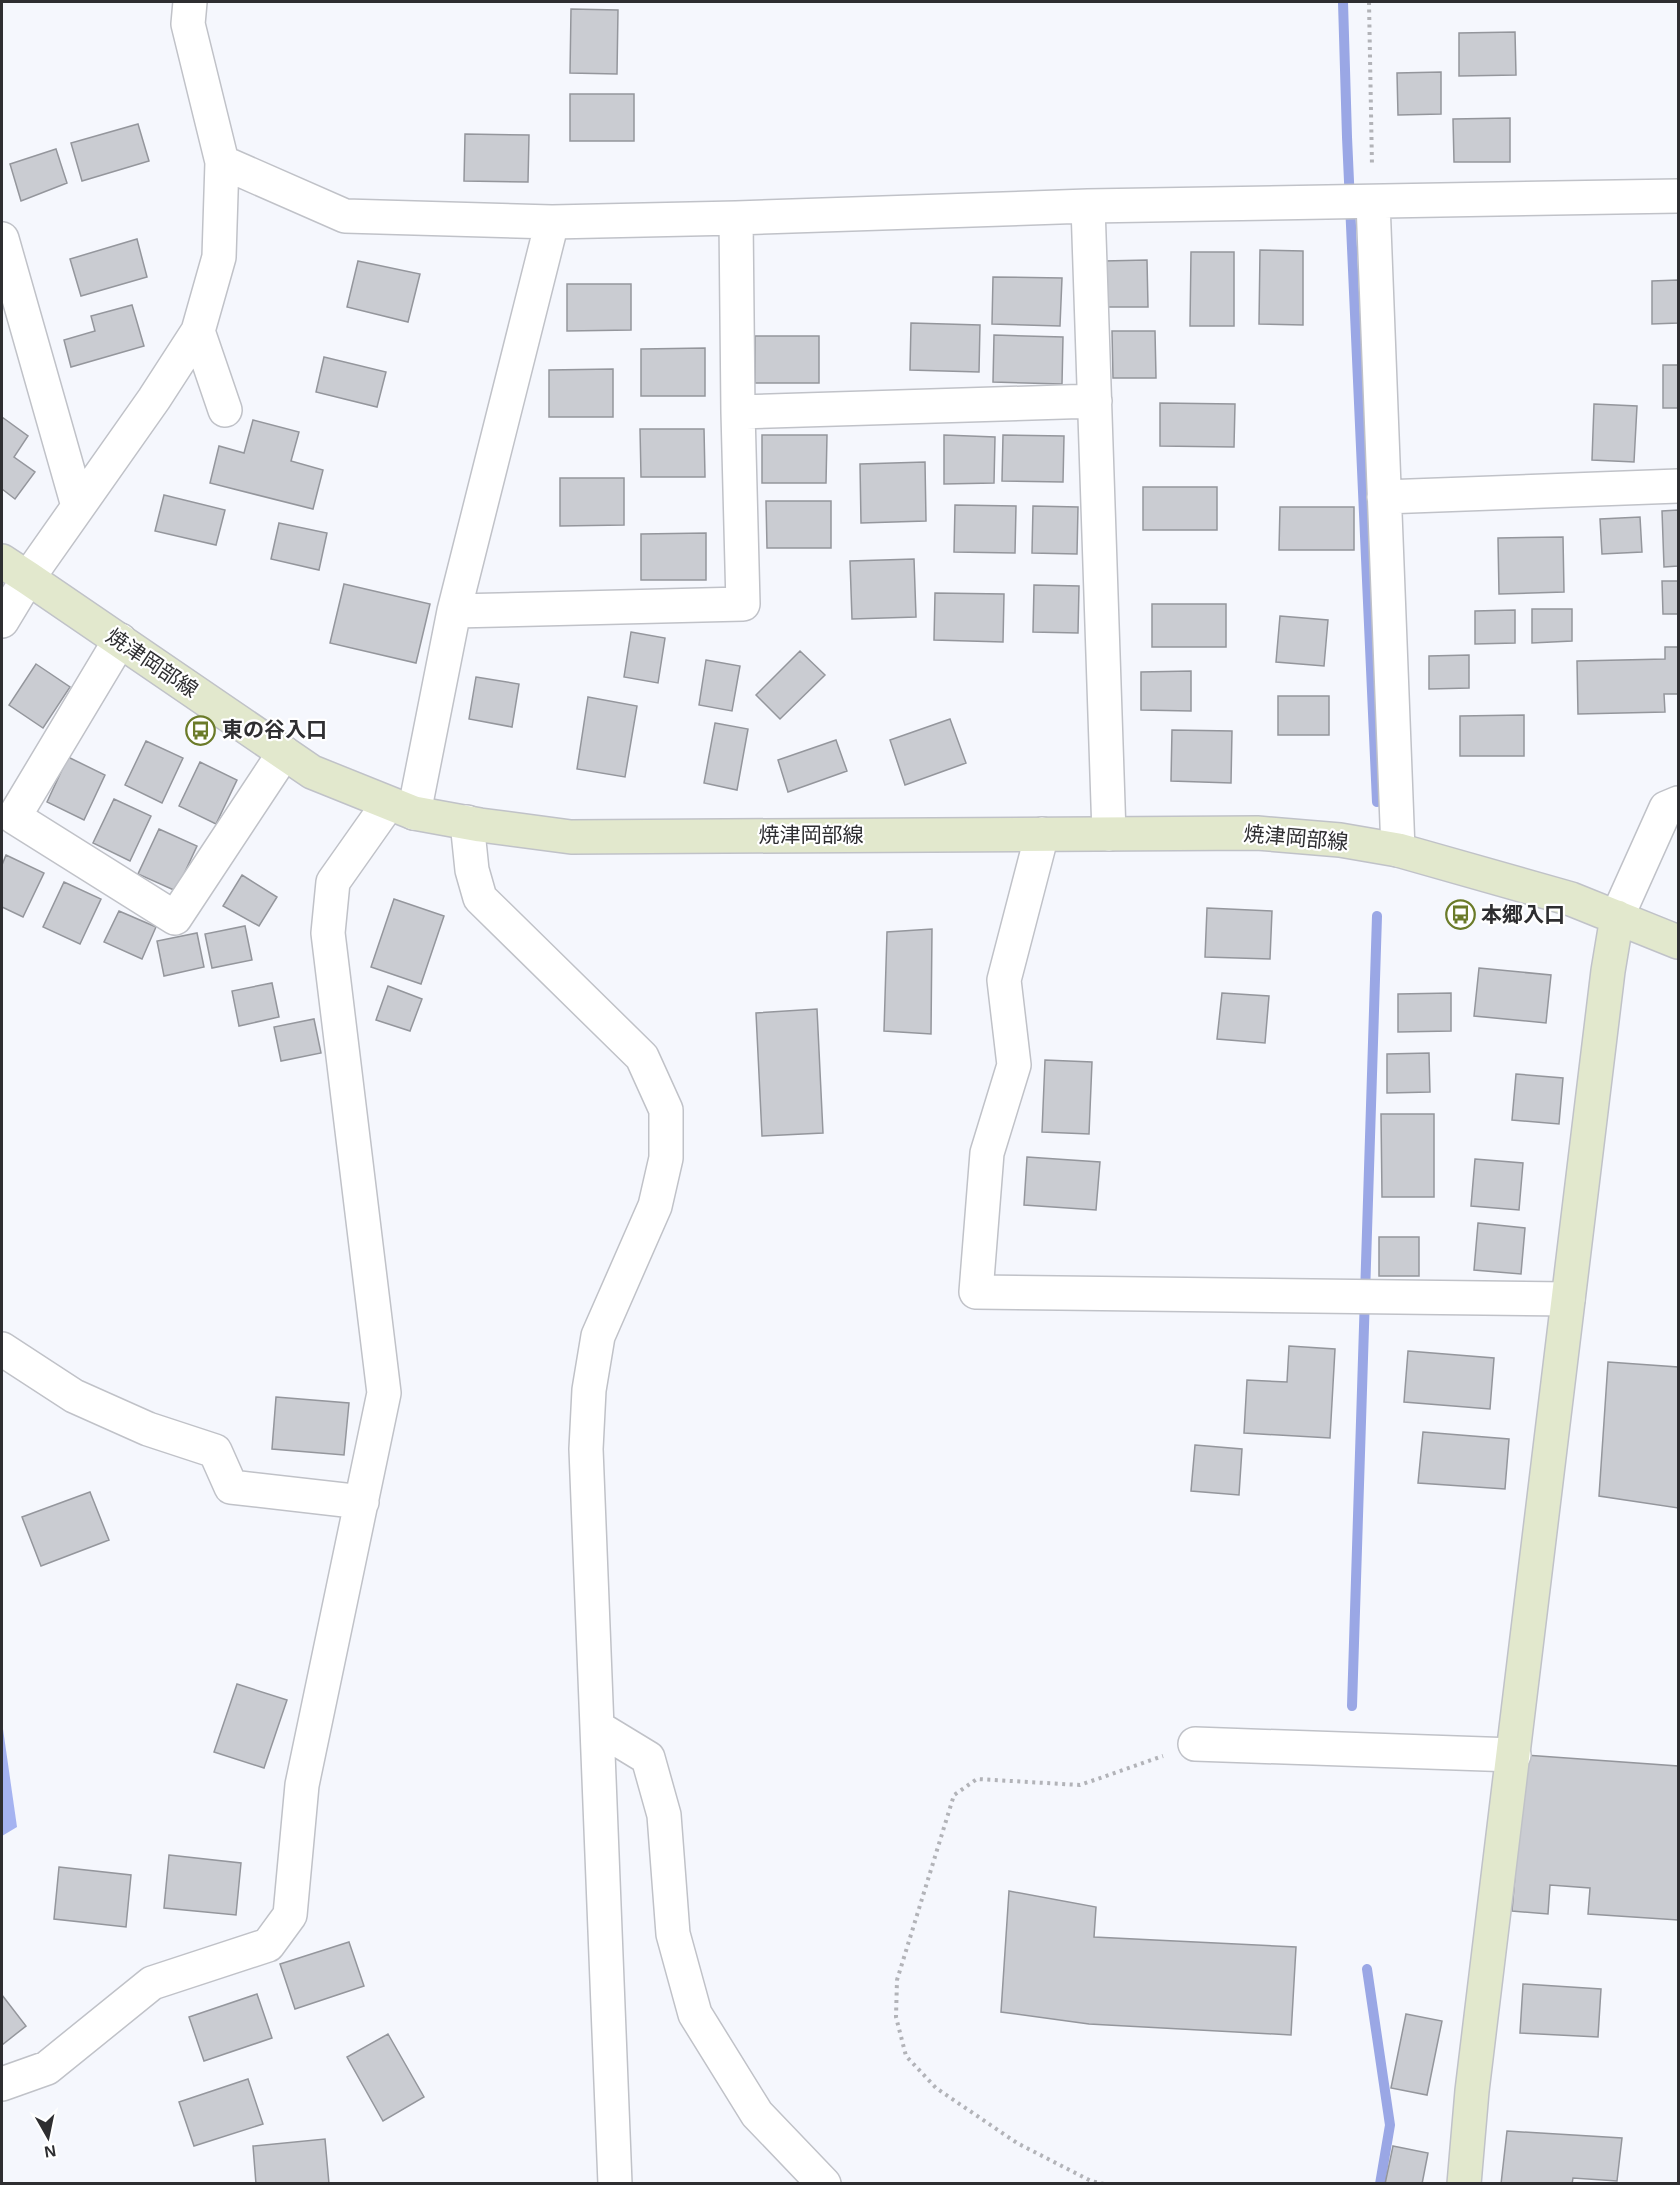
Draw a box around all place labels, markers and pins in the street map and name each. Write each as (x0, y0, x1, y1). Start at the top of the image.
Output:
bus stop icon: 東の谷入口 (185, 714, 217, 746)
place label: 東の谷入口 (222, 718, 327, 741)
bus stop icon: 本郷入口 (1444, 899, 1476, 931)
place label: 本郷入口 (1481, 903, 1565, 926)

